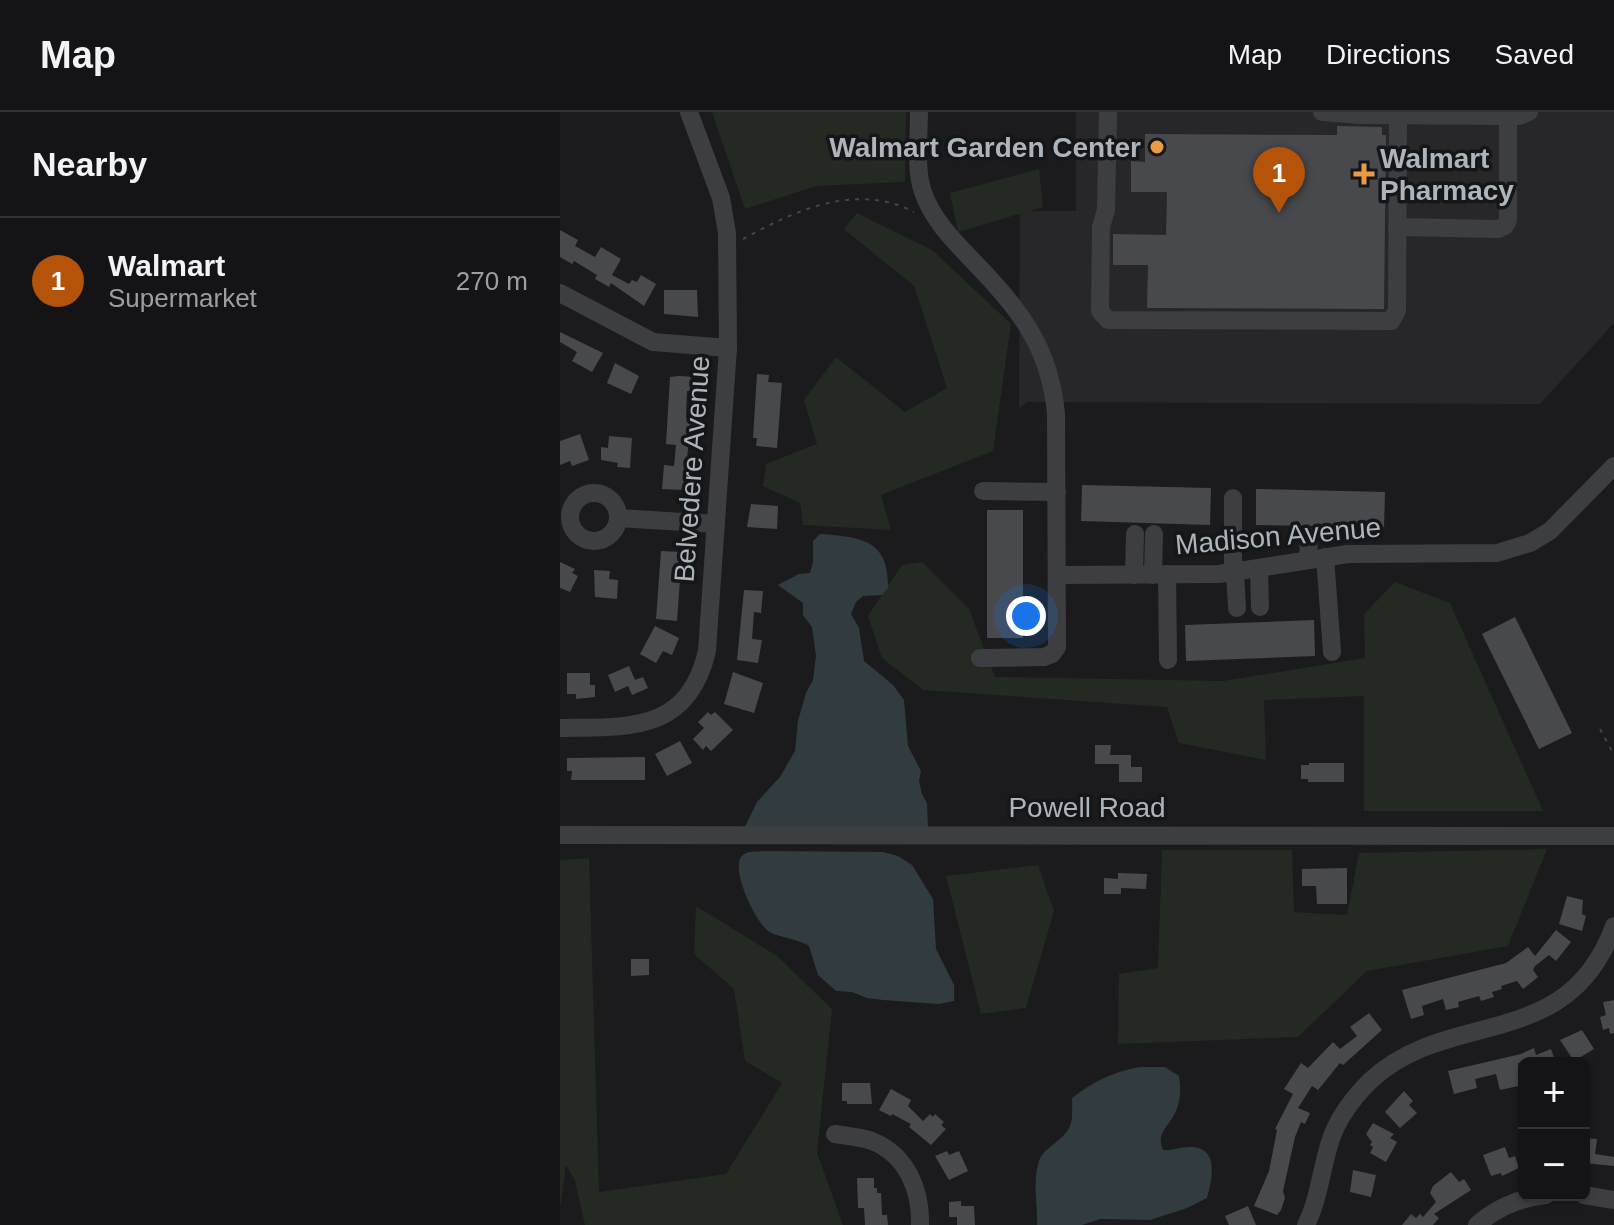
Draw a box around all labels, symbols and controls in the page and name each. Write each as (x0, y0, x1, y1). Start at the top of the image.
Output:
text: Map (40, 34, 116, 76)
text: Map (1228, 39, 1282, 70)
text: Directions (1326, 39, 1451, 70)
text: Saved (1495, 39, 1574, 70)
place label: Walmart Garden Center (829, 132, 1141, 163)
marker: Walmart Garden Center (1148, 138, 1166, 156)
place label: Walmart Pharmacy (1380, 143, 1514, 206)
text: Nearby (32, 145, 147, 183)
pin: 1 (1253, 147, 1305, 213)
marker: Walmart Pharmacy (1355, 165, 1373, 183)
text: Walmart (108, 249, 225, 282)
text: 1 (51, 266, 65, 296)
text: 270 m (456, 266, 528, 296)
text: Supermarket (108, 283, 257, 313)
street label: Belvedere Avenue (669, 355, 715, 583)
street label: Madison Avenue (1174, 512, 1382, 560)
your location (1006, 596, 1046, 636)
street label: Powell Road (1008, 792, 1166, 823)
map controls (1518, 1057, 1590, 1201)
button: + (1518, 1057, 1590, 1129)
button: − (1518, 1129, 1590, 1201)

